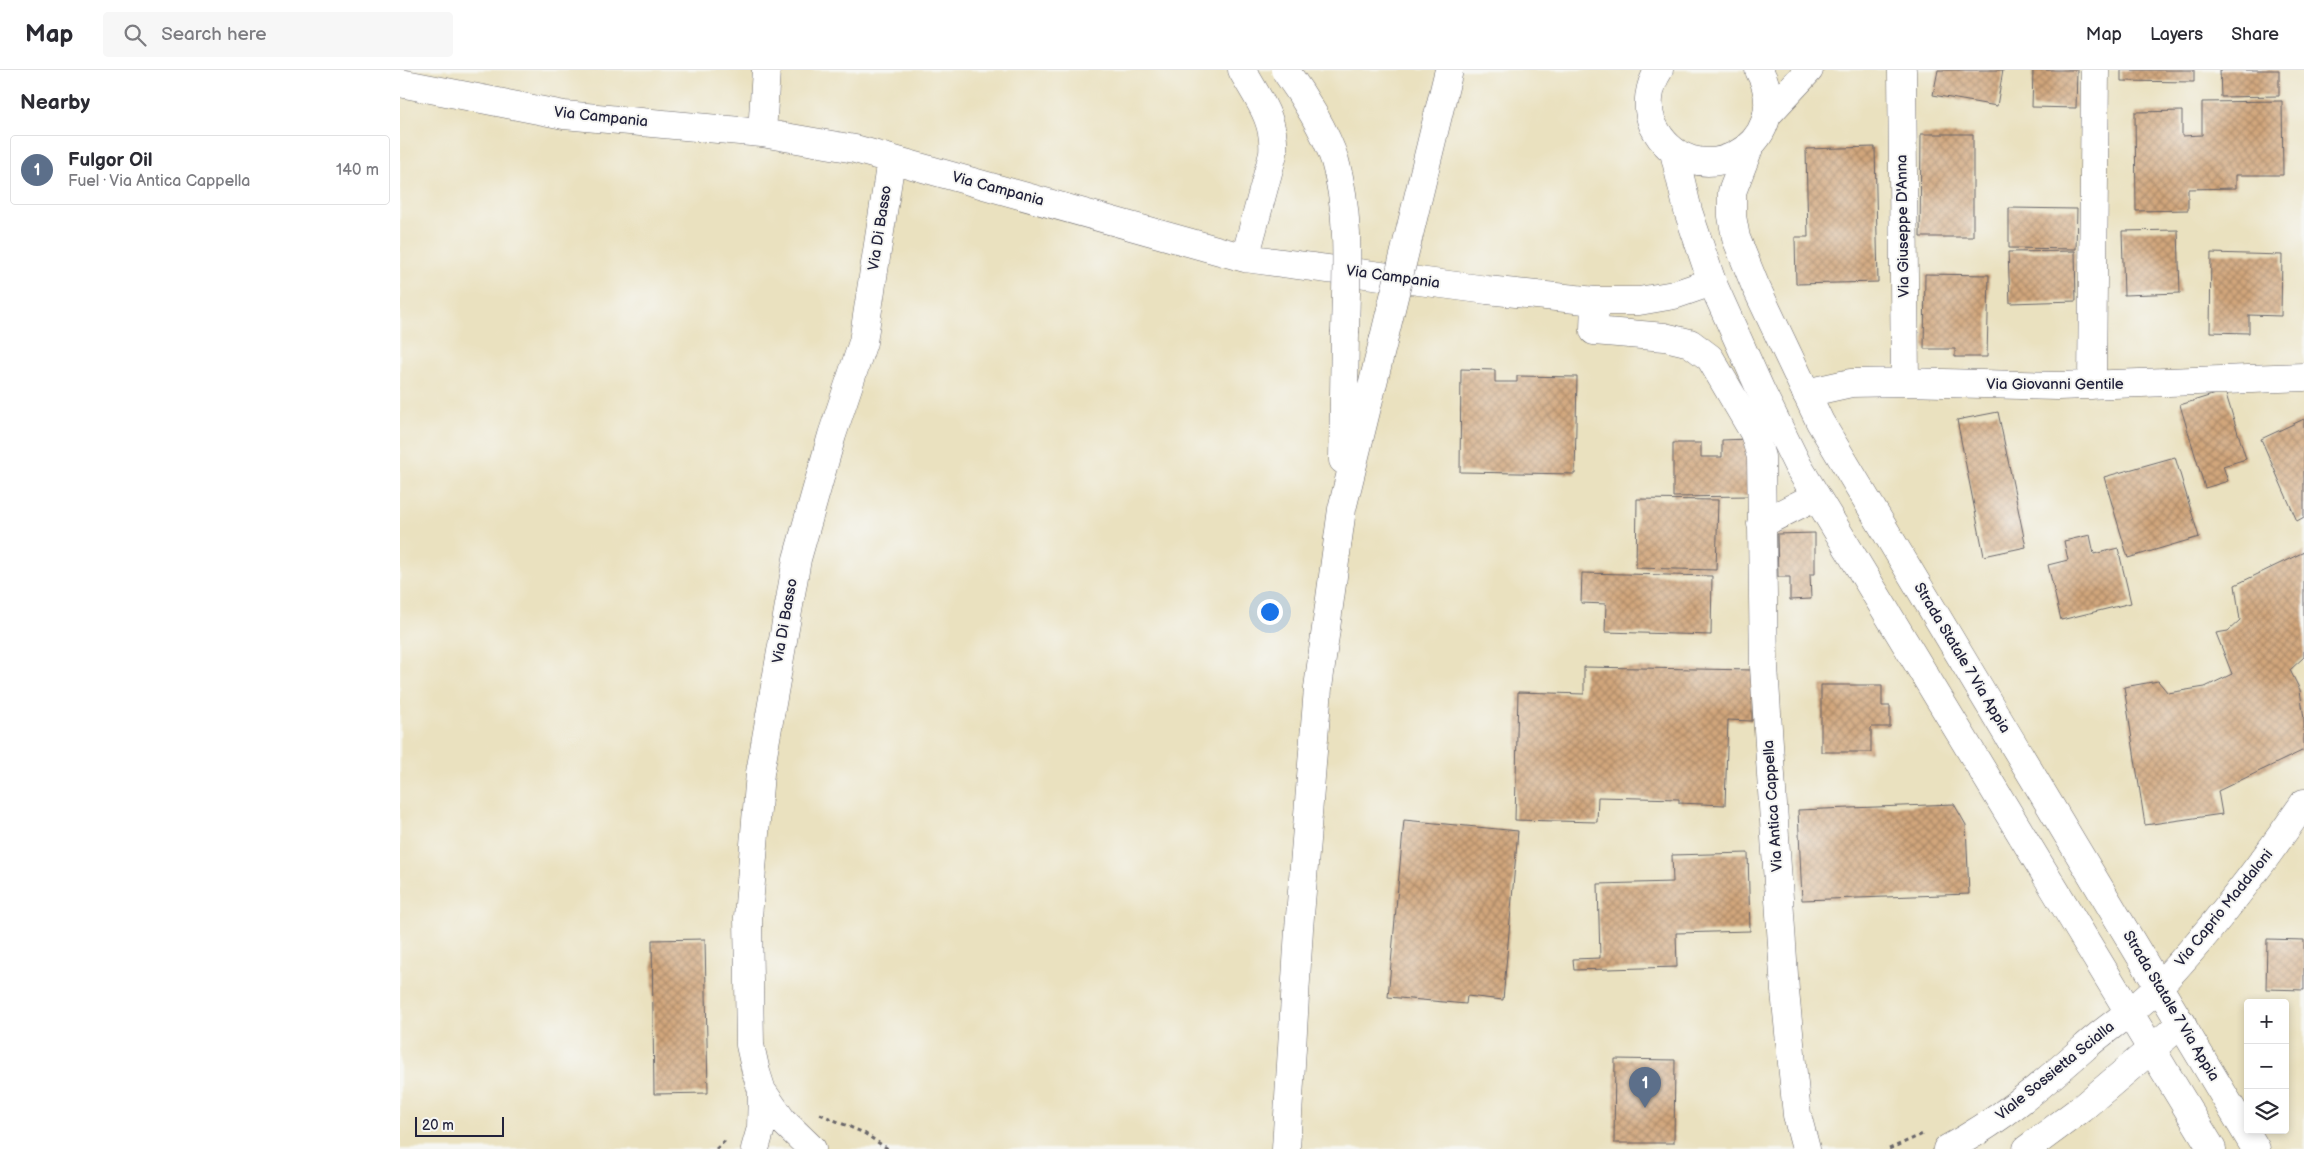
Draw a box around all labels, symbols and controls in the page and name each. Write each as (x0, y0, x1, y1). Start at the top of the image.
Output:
search box (103, 12, 453, 57)
text: Map (25, 20, 73, 49)
icon: search (121, 21, 149, 49)
text: Search here (161, 23, 267, 46)
text: Map (2086, 24, 2122, 45)
text: Layers (2150, 24, 2203, 45)
text: Share (2231, 24, 2279, 45)
text: Nearby (20, 90, 90, 115)
street label: Via Campania (553, 103, 649, 131)
text: Fulgor Oil (68, 149, 153, 172)
street label: Via Giuseppe D'Anna (1892, 154, 1914, 298)
text: 1 (34, 161, 40, 180)
text: 140 m (336, 161, 379, 180)
street label: Via Campania (950, 168, 1046, 210)
text: Fuel · Via Antica Cappella (68, 172, 250, 191)
street label: Via Di Basso (864, 184, 896, 272)
street label: Via Campania (1345, 261, 1441, 293)
street label: Via Giovanni Gentile (1986, 375, 2124, 394)
street label: Via Di Basso (768, 577, 802, 665)
street label: Strada Statale 7 Via Appia (1910, 579, 2014, 737)
your location (1257, 599, 1283, 625)
street label: Via Antica Cappella (1759, 739, 1787, 873)
street label: Via Caprio Maddaloni (2171, 845, 2277, 971)
street label: Strada Statale 7 Via Appia (2119, 927, 2223, 1085)
map controls (2244, 999, 2289, 1134)
button: + (2244, 999, 2289, 1044)
street label: Viale Sossietta Scialla (1992, 1017, 2118, 1125)
button: − (2244, 1044, 2289, 1089)
pin: 1 (1629, 1067, 1661, 1108)
button: layers (2244, 1089, 2289, 1134)
scale bar (415, 1114, 504, 1137)
text: 20 m (422, 1117, 454, 1134)

